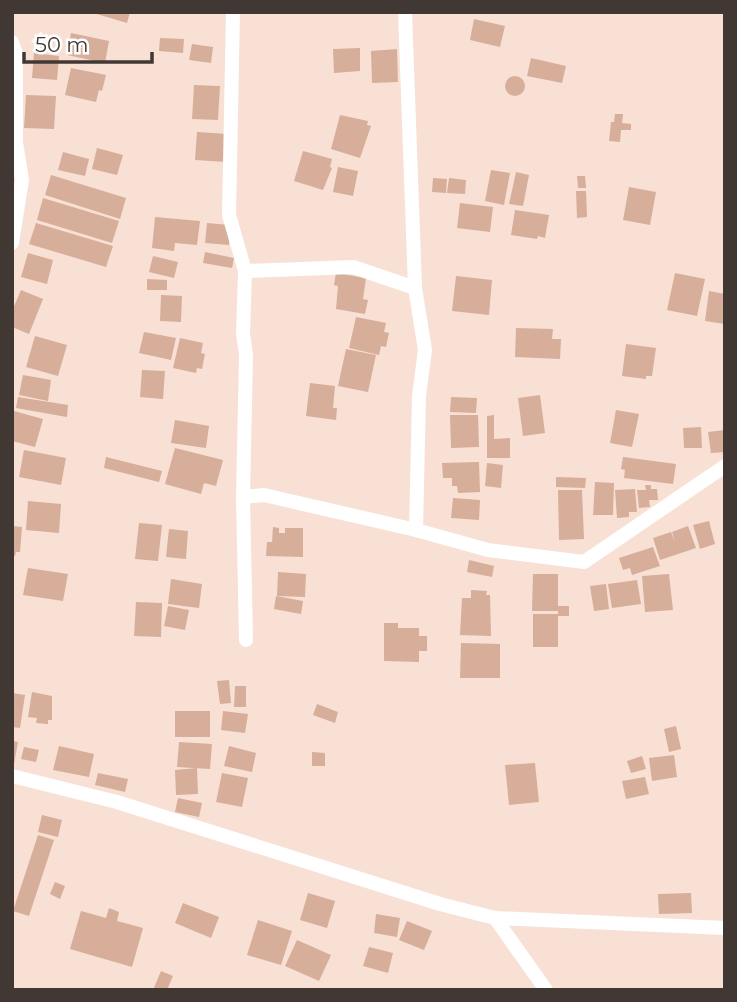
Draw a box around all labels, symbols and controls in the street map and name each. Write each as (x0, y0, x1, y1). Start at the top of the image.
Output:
scale bar (24, 21, 152, 65)
text: 50 m (35, 32, 89, 57)

